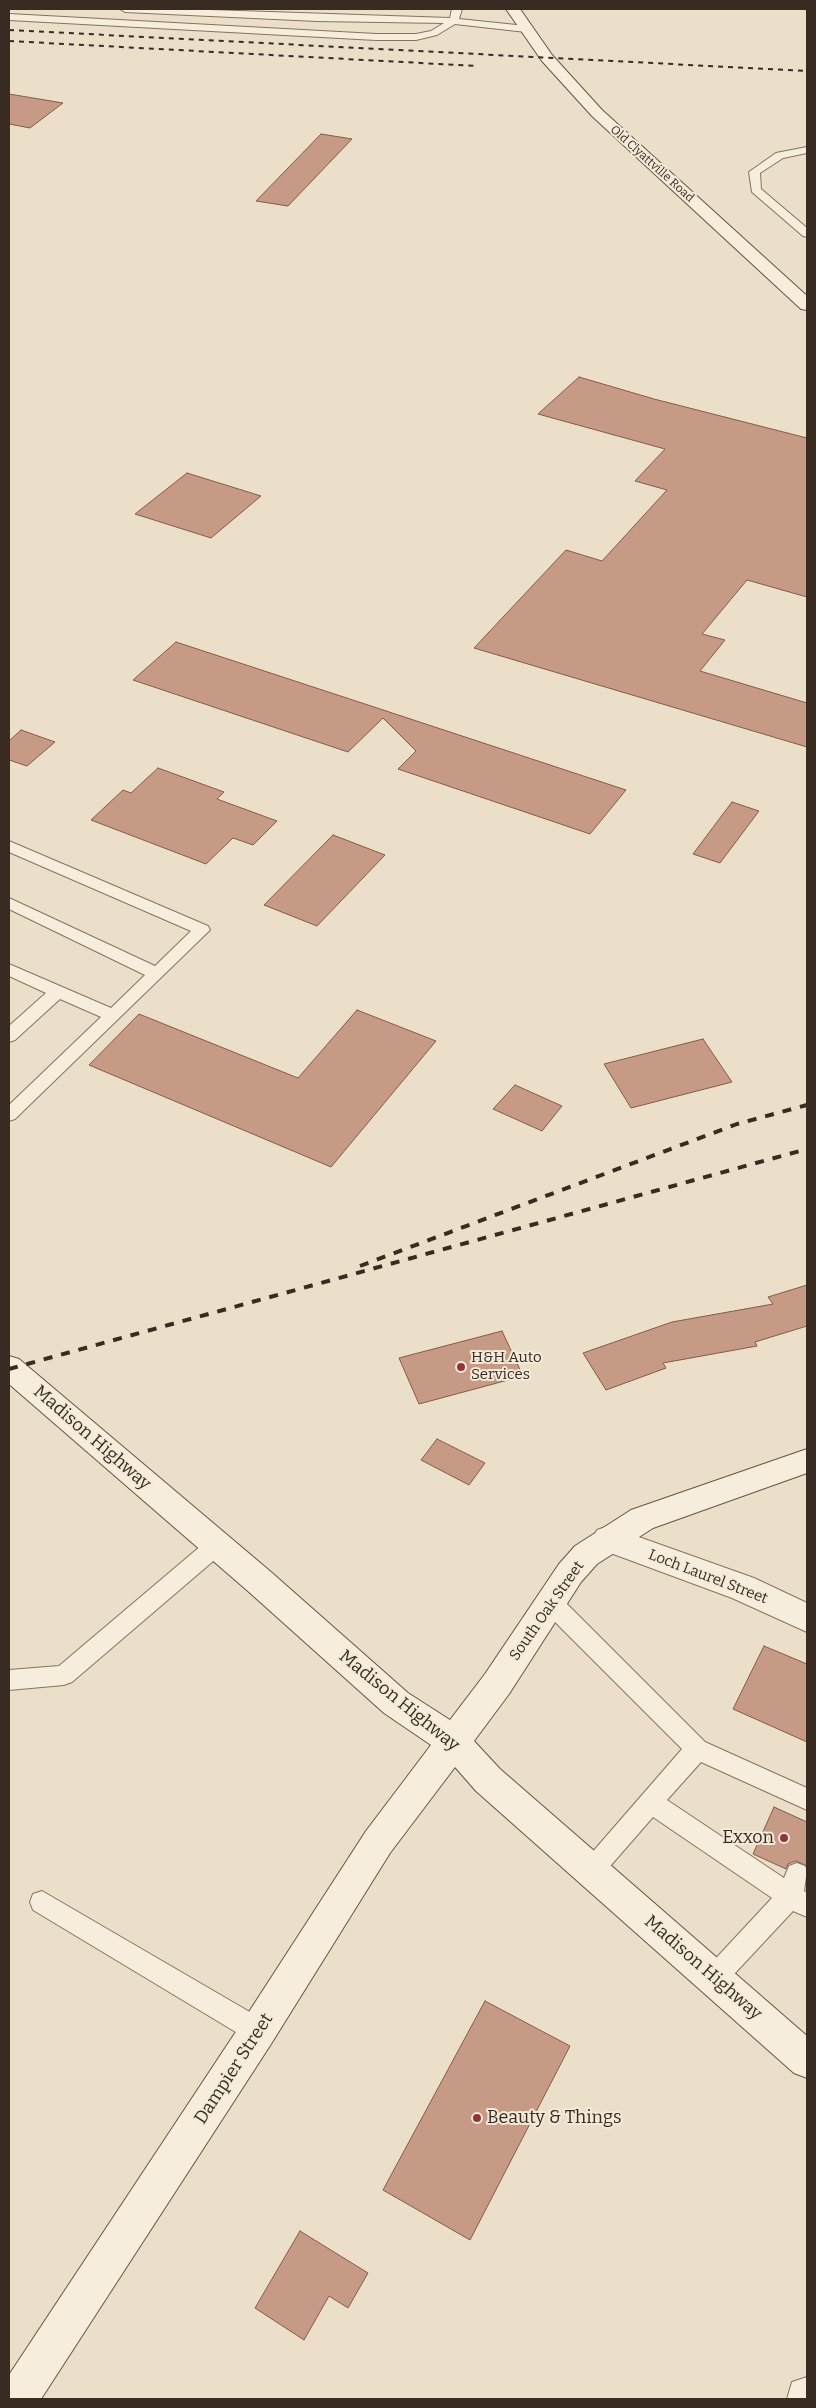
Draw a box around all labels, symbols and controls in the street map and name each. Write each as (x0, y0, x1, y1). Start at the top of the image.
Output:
street label: Old Clyattville Road (607, 123, 697, 205)
place label: H&H Auto Services (471, 1349, 542, 1384)
marker: H&H Auto Services (455, 1361, 467, 1373)
street label: Madison Highway (29, 1381, 155, 1495)
street label: Loch Laurel Street (646, 1546, 770, 1608)
street label: South Oak Street (506, 1558, 588, 1664)
street label: Madison Highway (334, 1646, 464, 1756)
place label: Exxon (722, 1827, 774, 1849)
marker: Exxon (778, 1832, 790, 1844)
street label: Madison Highway (640, 1911, 766, 2025)
street label: Dampier Street (190, 2009, 278, 2129)
place label: Beauty & Things (487, 2107, 621, 2129)
marker: Beauty & Things (471, 2112, 483, 2124)

